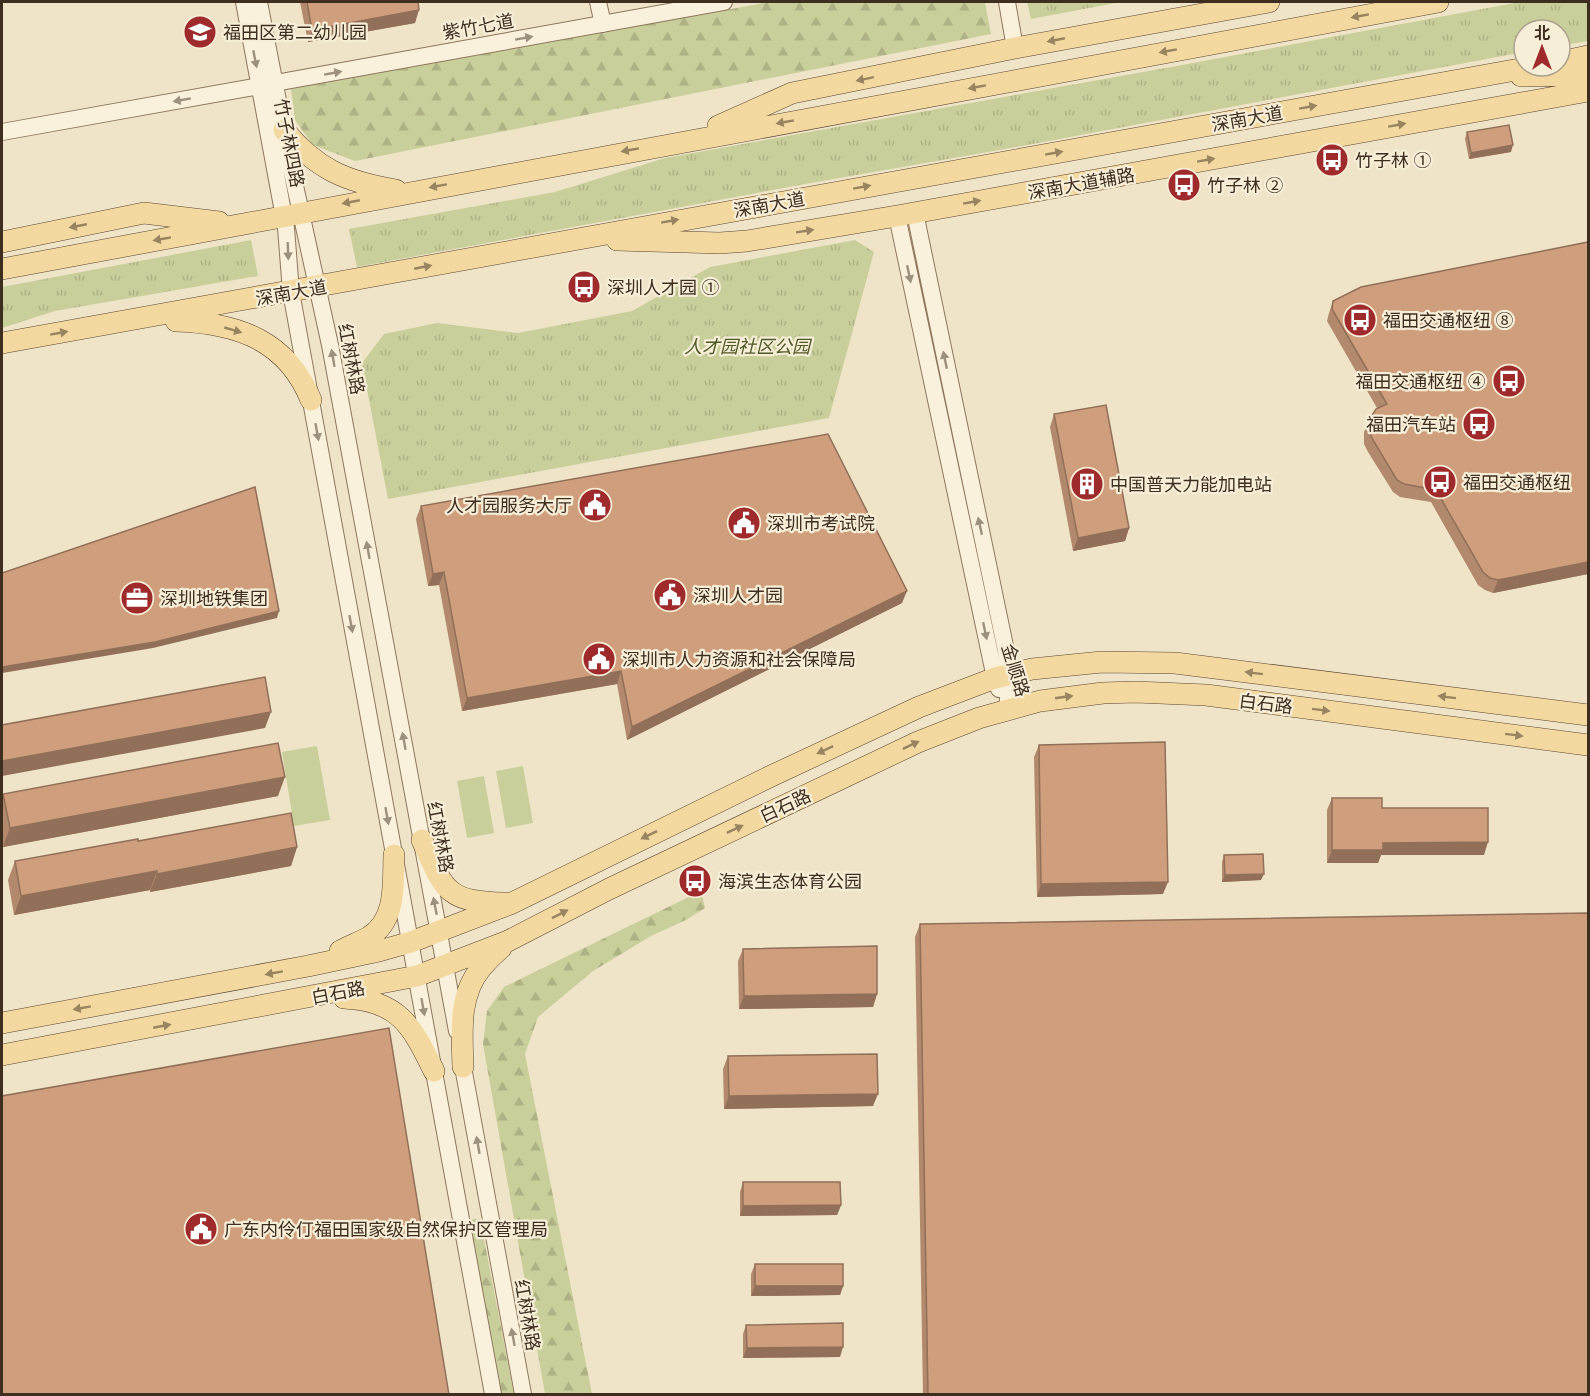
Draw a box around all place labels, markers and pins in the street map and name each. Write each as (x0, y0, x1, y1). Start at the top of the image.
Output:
school or university icon: 福田区第二幼儿园 (182, 14, 218, 50)
place label: 福田区第二幼儿园 (223, 20, 367, 44)
bus stop icon: 竹子林 ① (1314, 142, 1350, 178)
place label: 竹子林 ① (1355, 148, 1432, 172)
bus stop icon: 竹子林 ② (1166, 167, 1202, 203)
place label: 竹子林 ② (1207, 173, 1284, 197)
bus stop icon: 深圳人才园 ① (566, 269, 602, 305)
place label: 深圳人才园 ① (607, 275, 720, 299)
bus stop icon: 福田交通枢纽 ⑧ (1342, 302, 1378, 338)
place label: 福田交通枢纽 ⑧ (1383, 308, 1514, 332)
bus stop icon: 福田交通枢纽 ④ (1491, 363, 1527, 399)
place label: 福田交通枢纽 ④ (1355, 369, 1486, 393)
bus stop icon: 福田汽车站 (1461, 406, 1497, 442)
place label: 福田汽车站 (1366, 412, 1456, 436)
bus stop icon: 福田交通枢纽 (1422, 464, 1458, 500)
building icon: 中国普天力能加电站 (1069, 466, 1105, 502)
place label: 福田交通枢纽 (1463, 470, 1571, 494)
place label: 中国普天力能加电站 (1110, 472, 1272, 496)
public building icon: 人才园服务大厅 (577, 487, 613, 523)
place label: 人才园服务大厅 (446, 493, 572, 517)
public building icon: 深圳市考试院 (726, 505, 762, 541)
place label: 深圳市考试院 (767, 511, 875, 535)
public building icon: 深圳人才园 (652, 577, 688, 613)
office icon: 深圳地铁集团 (119, 580, 155, 616)
place label: 深圳人才园 (693, 583, 783, 607)
place label: 深圳地铁集团 (160, 586, 268, 610)
public building icon: 深圳市人力资源和社会保障局 (581, 641, 617, 677)
place label: 深圳市人力资源和社会保障局 (622, 647, 856, 671)
bus stop icon: 海滨生态体育公园 (677, 863, 713, 899)
place label: 海滨生态体育公园 (718, 869, 862, 893)
public building icon: 广东内伶仃福田国家级自然保护区管理局 (183, 1211, 219, 1247)
place label: 广东内伶仃福田国家级自然保护区管理局 (224, 1217, 548, 1241)

